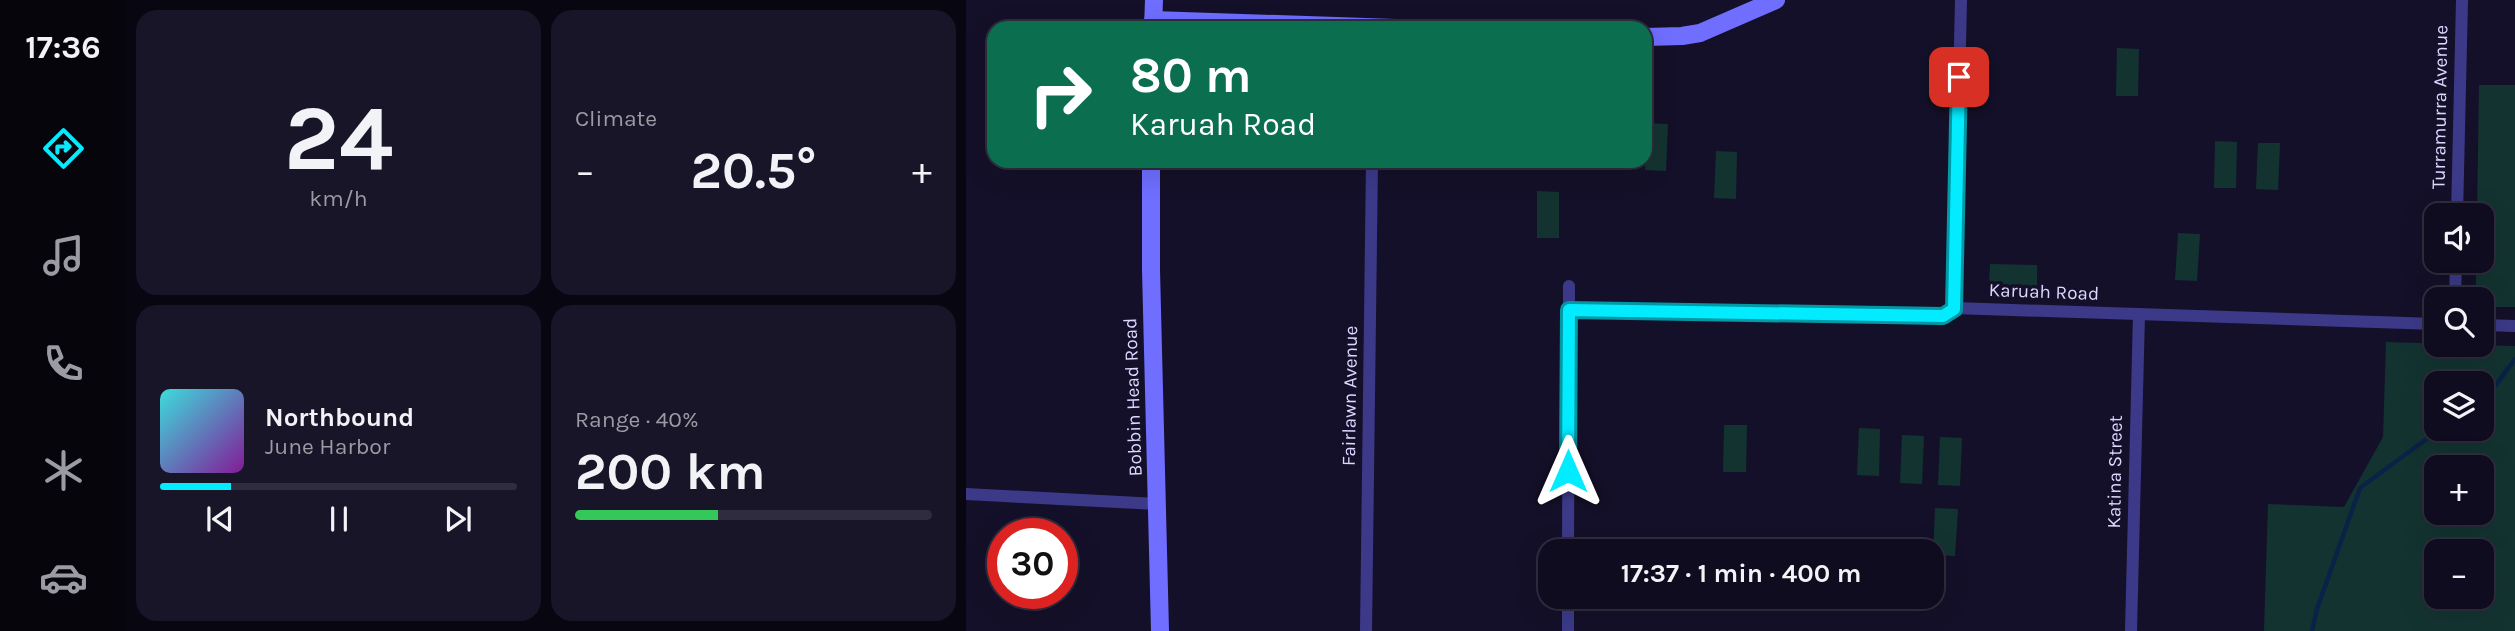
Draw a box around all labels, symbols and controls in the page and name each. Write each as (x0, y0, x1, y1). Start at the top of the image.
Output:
street label: Turramurra Avenue (2428, 25, 2452, 189)
text: 17:36 (25, 29, 101, 66)
text: 80 m (1130, 47, 1252, 104)
pin (1929, 47, 1989, 107)
icon: right (1015, 49, 1106, 140)
icon: arrive (1940, 58, 1978, 96)
text: 24 (284, 86, 393, 192)
text: Climate (575, 105, 657, 132)
text: Karuah Road (1130, 106, 1316, 143)
icon: directions (39, 124, 88, 173)
text: 20.5° (691, 140, 817, 201)
text: − (575, 149, 595, 194)
text: + (912, 149, 932, 194)
text: km/h (309, 185, 368, 212)
map controls (2424, 203, 2494, 609)
button: sound (2424, 203, 2494, 273)
icon: music (39, 231, 88, 280)
street label: Karuah Road (1988, 279, 2100, 305)
button: search (2424, 287, 2494, 357)
street label: Bobbin Head Road (1119, 317, 1147, 477)
street label: Fairlawn Avenue (1338, 326, 1362, 466)
icon: phone (39, 339, 88, 388)
button: layers (2424, 371, 2494, 441)
text: Northbound (265, 402, 414, 433)
text: Range · 40% (575, 406, 699, 433)
street label: Katina Street (2103, 415, 2127, 529)
text: June Harbor (265, 433, 390, 460)
position arrow (1531, 434, 1605, 508)
text: 200 km (575, 441, 766, 502)
icon: climate (39, 446, 88, 495)
button: + (2424, 455, 2494, 525)
icon: previous (201, 500, 239, 538)
icon: pause (320, 500, 358, 538)
icon: next (439, 500, 477, 538)
speed limit sign: 30 (987, 518, 1078, 609)
button: − (2424, 539, 2494, 609)
icon: car (39, 553, 88, 602)
text: 17:37 · 1 min · 400 m (1621, 558, 1861, 589)

